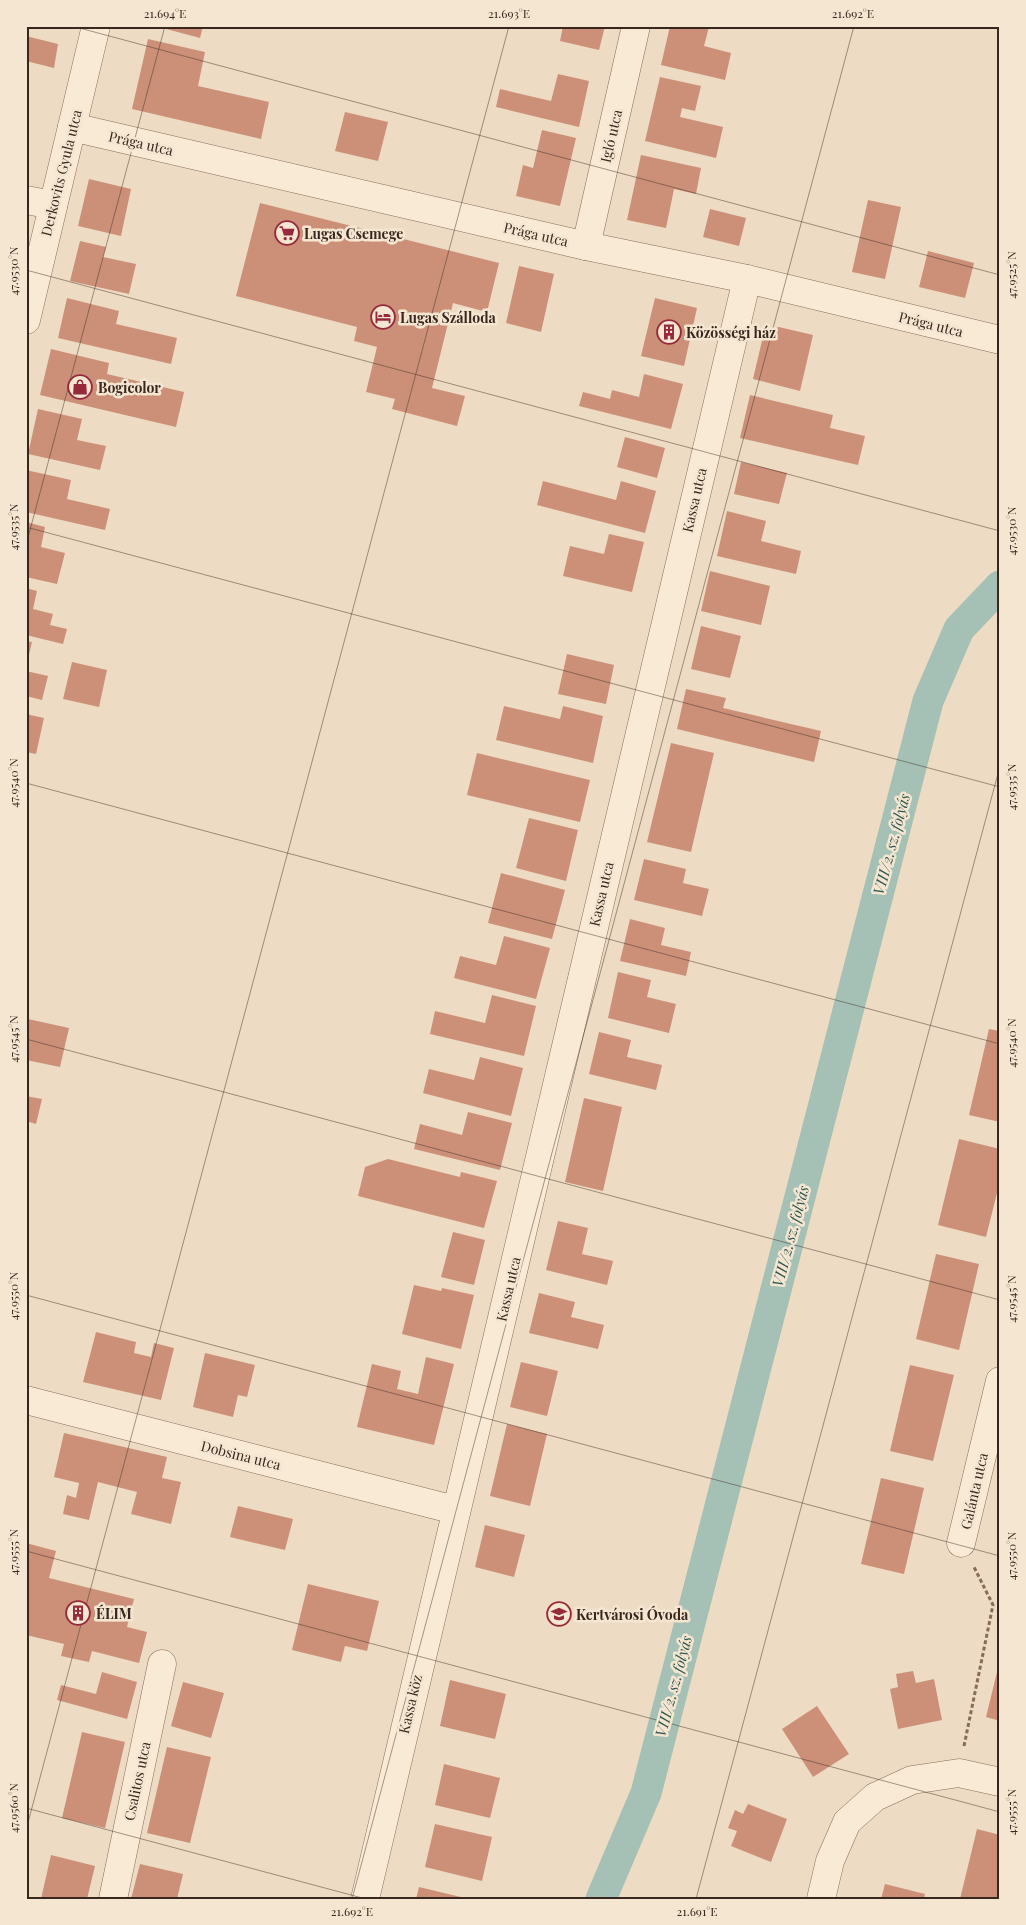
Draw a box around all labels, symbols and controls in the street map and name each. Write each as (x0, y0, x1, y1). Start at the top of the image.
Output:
text: 21.694°E (144, 5, 186, 21)
text: 21.693°E (488, 5, 530, 21)
text: 21.692°E (832, 5, 874, 21)
street label: Derkovits Gyula utca (36, 108, 86, 238)
street label: Igló utca (596, 108, 626, 164)
street label: Prága utca (107, 126, 175, 160)
street label: Prága utca (502, 217, 570, 251)
supermarket icon: Lugas Csemege (274, 220, 300, 246)
place label: Lugas Csemege (304, 224, 403, 243)
text: 47.9530°N (5, 246, 21, 296)
text: 47.9525°N (1003, 251, 1019, 299)
hotel icon: Lugas Szálloda (370, 304, 396, 330)
street label: Prága utca (897, 307, 965, 341)
place label: Lugas Szálloda (400, 308, 497, 327)
building icon: Közösségi ház (656, 319, 682, 345)
place label: Közösségi ház (686, 323, 776, 342)
shop icon: Bogicolor (67, 374, 93, 400)
place label: Bogicolor (98, 378, 161, 397)
street label: Kassa utca (677, 466, 711, 534)
text: 47.9535°N (5, 503, 21, 551)
text: 47.9530°N (1003, 506, 1019, 556)
text: 47.9540°N (5, 758, 21, 808)
text: 47.9535°N (1003, 763, 1019, 811)
water label: VIII/2. sz. folyás (868, 791, 914, 897)
street label: Kassa utca (584, 860, 618, 928)
text: 47.9545°N (5, 1015, 21, 1063)
text: 47.9540°N (1003, 1018, 1019, 1068)
water label: VIII/2. sz. folyás (767, 1183, 813, 1289)
street label: Kassa utca (491, 1255, 525, 1323)
text: 47.9550°N (5, 1271, 21, 1320)
text: 47.9545°N (1003, 1275, 1019, 1323)
street label: Dobsina utca (199, 1436, 283, 1474)
street label: Galánta utca (956, 1451, 992, 1531)
text: 47.9555°N (5, 1528, 21, 1575)
text: 47.9550°N (1003, 1531, 1019, 1580)
building icon: ÉLIM (65, 1600, 91, 1626)
school or university icon: Kertvárosi Óvoda (546, 1601, 572, 1627)
place label: ÉLIM (96, 1604, 132, 1623)
place label: Kertvárosi Óvoda (576, 1605, 689, 1624)
water label: VIII/2. sz. folyás (650, 1633, 696, 1739)
street label: Kassa köz (394, 1672, 426, 1735)
street label: Csalitos utca (119, 1740, 155, 1822)
text: 47.9560°N (5, 1783, 21, 1833)
text: 47.9555°N (1003, 1788, 1019, 1835)
text: 21.692°E (331, 1903, 373, 1919)
text: 21.691°E (676, 1903, 718, 1919)

